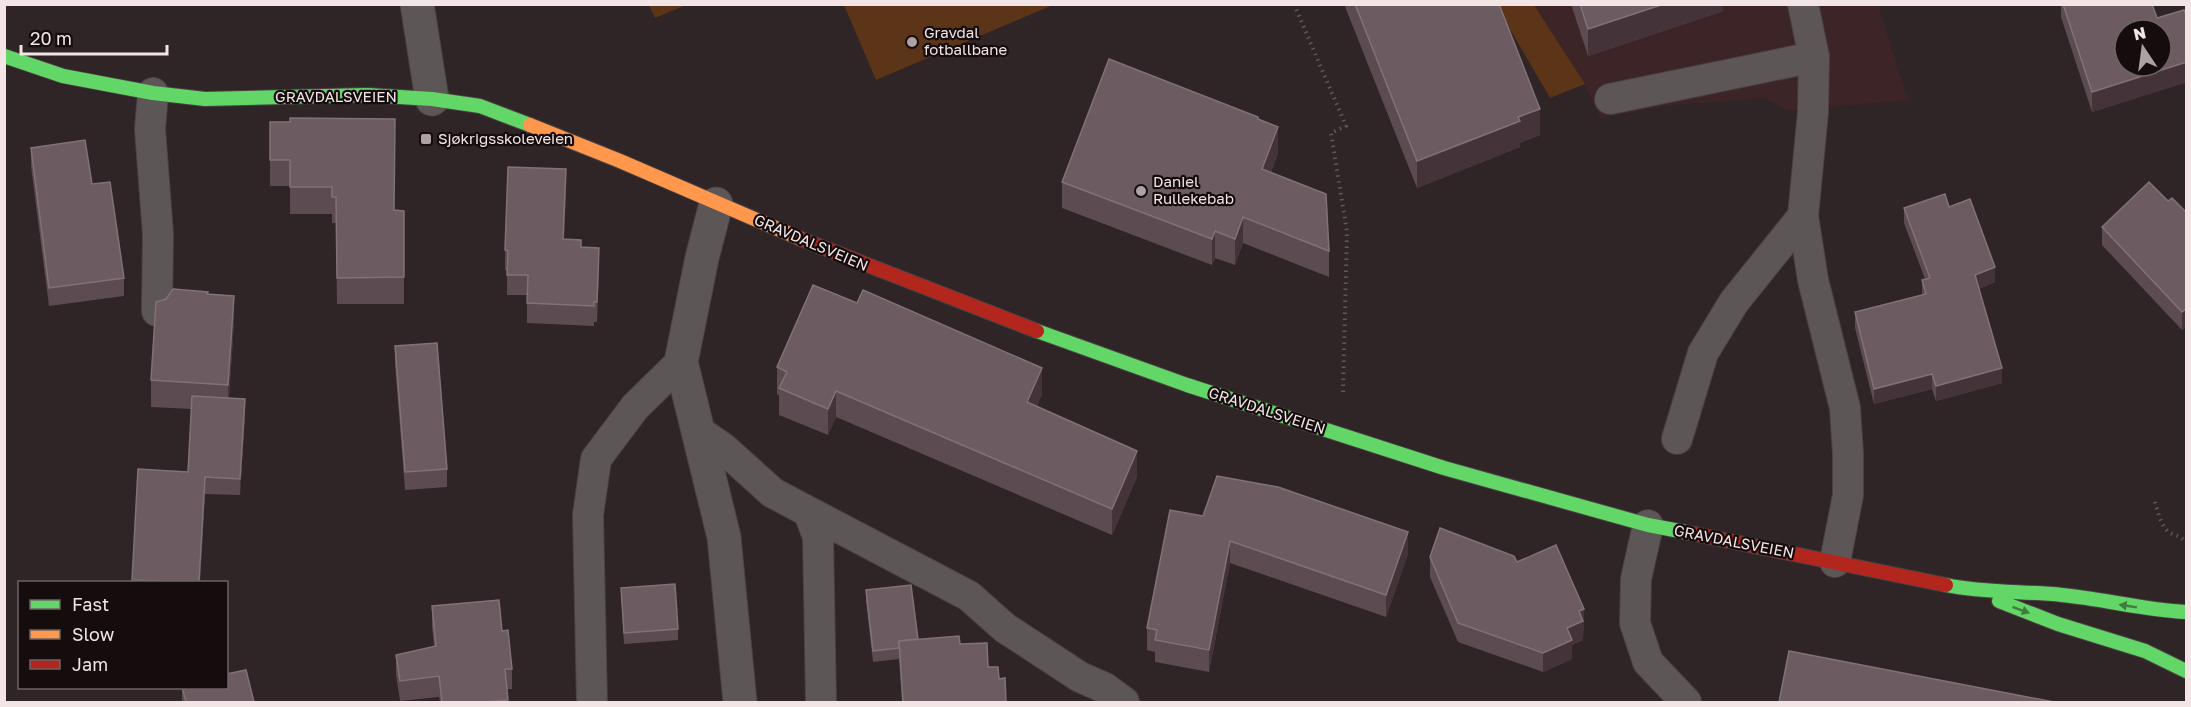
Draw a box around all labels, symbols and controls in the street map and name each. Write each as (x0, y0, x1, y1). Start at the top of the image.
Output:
scale bar (21, 18, 166, 56)
north arrow (2113, 18, 2173, 78)
text: N (2131, 22, 2148, 44)
place label: Gravdal fotballbane (924, 23, 1008, 58)
text: 20 m (30, 27, 72, 49)
marker: Gravdal fotballbane (905, 35, 919, 49)
street label: GRAVDALSVEIEN (275, 87, 397, 105)
place label: Sjøkrigsskoleveien (438, 129, 573, 147)
marker: Sjøkrigsskoleveien (419, 132, 433, 146)
place label: Daniel Rullekebab (1153, 172, 1234, 207)
marker: Daniel Rullekebab (1134, 184, 1148, 198)
street label: GRAVDALSVEIEN (752, 210, 871, 274)
street label: GRAVDALSVEIEN (1207, 383, 1328, 437)
street label: GRAVDALSVEIEN (1673, 521, 1796, 561)
legend (18, 581, 228, 689)
text: Fast (72, 593, 109, 615)
one-way arrow (2119, 601, 2138, 610)
one-way arrow (2012, 605, 2030, 615)
text: Slow (72, 623, 115, 645)
text: Jam (72, 653, 108, 675)

